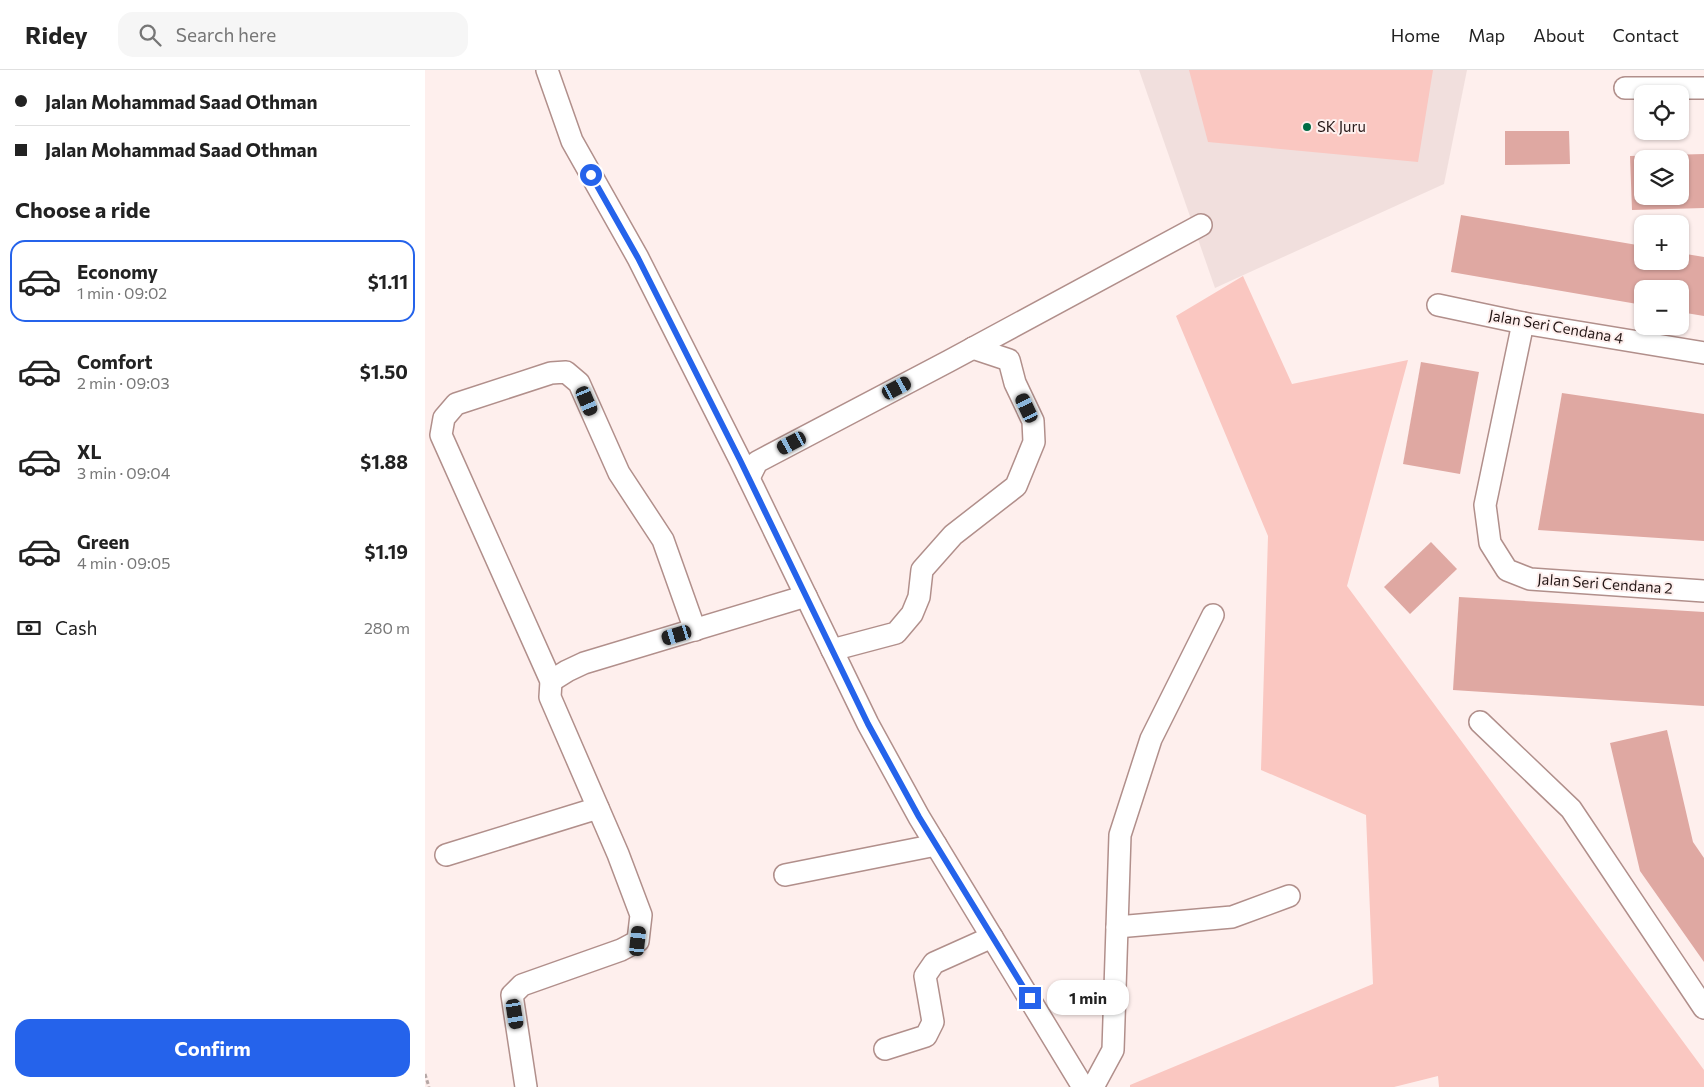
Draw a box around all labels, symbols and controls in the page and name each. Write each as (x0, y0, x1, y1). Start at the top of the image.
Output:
search box (118, 12, 468, 57)
text: Ridey (25, 20, 88, 49)
icon: search (136, 21, 164, 49)
text: Search here (176, 23, 276, 46)
text: Home (1391, 24, 1440, 46)
text: Map (1468, 24, 1505, 46)
text: About (1533, 24, 1585, 46)
text: Contact (1613, 24, 1679, 46)
map controls (1634, 85, 1689, 335)
button: locate (1634, 85, 1689, 140)
text: Jalan Mohammad Saad Othman (45, 90, 318, 113)
place label: SK Juru (1317, 117, 1366, 135)
marker: SK Juru (1301, 121, 1313, 133)
text: Jalan Mohammad Saad Othman (45, 138, 318, 161)
button: layers (1634, 150, 1689, 205)
route start (580, 164, 602, 186)
text: Choose a ride (15, 196, 150, 223)
button: + (1634, 215, 1689, 270)
icon: car (17, 259, 62, 304)
text: Economy (77, 260, 158, 283)
text: $1.11 (368, 270, 408, 293)
button: − (1634, 280, 1689, 335)
text: 1 min · 09:02 (77, 283, 167, 302)
street label: Jalan Seri Cendana 4 (1487, 305, 1625, 347)
icon: car (17, 349, 62, 394)
text: Comfort (77, 350, 153, 373)
text: $1.50 (360, 360, 408, 383)
text: 2 min · 09:03 (77, 373, 170, 392)
car (880, 374, 913, 402)
car (574, 384, 599, 418)
car (1013, 391, 1040, 425)
car (775, 429, 808, 457)
icon: car (17, 439, 62, 484)
text: XL (77, 440, 102, 463)
text: $1.88 (360, 450, 408, 473)
text: 3 min · 09:04 (77, 463, 170, 482)
icon: car (17, 529, 62, 574)
text: Green (77, 530, 129, 553)
text: $1.19 (365, 540, 408, 563)
text: 4 min · 09:05 (77, 553, 170, 572)
street label: Jalan Seri Cendana 2 (1537, 569, 1673, 597)
icon: cash (15, 614, 43, 642)
text: Cash (55, 616, 97, 639)
text: 280 m (364, 618, 410, 637)
car (660, 623, 693, 647)
car (628, 925, 647, 957)
callout: 1 min (1047, 980, 1130, 1016)
route end (1019, 987, 1041, 1009)
text: 1 min (1069, 988, 1107, 1007)
car (505, 998, 524, 1030)
button: Confirm (15, 1019, 410, 1077)

